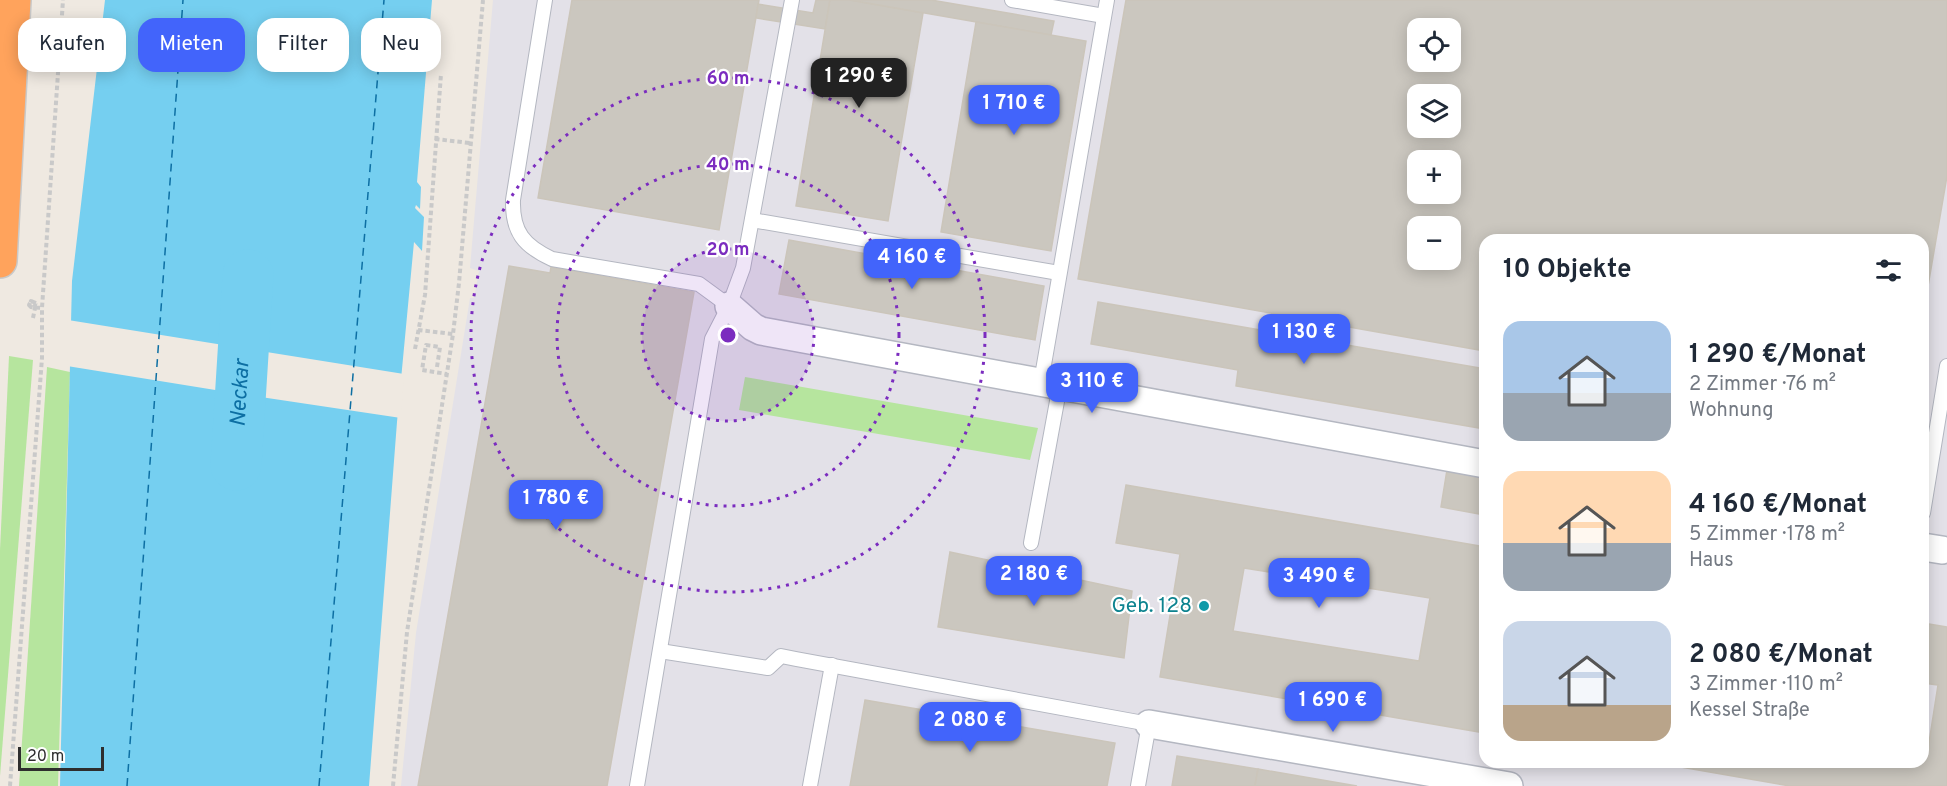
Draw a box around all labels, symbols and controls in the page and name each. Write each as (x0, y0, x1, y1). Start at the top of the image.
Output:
chip: Kaufen (18, 18, 126, 72)
chip: Mieten (138, 18, 245, 72)
chip: Filter (257, 18, 349, 72)
chip: Neu (361, 18, 441, 72)
map controls (1407, 18, 1461, 270)
button: locate (1407, 18, 1461, 72)
pin: 1 290 € (804, 58, 914, 109)
text: 1 290 € (825, 64, 893, 90)
text: 60 m (706, 68, 750, 91)
button: layers (1407, 84, 1461, 138)
pin: 1 710 € (959, 85, 1069, 136)
text: 1 710 € (983, 91, 1045, 117)
button: + (1407, 150, 1461, 204)
text: 40 m (706, 154, 750, 177)
button: − (1407, 216, 1461, 270)
text: 20 m (706, 239, 750, 262)
pin: 4 160 € (857, 239, 967, 290)
text: 4 160 € (878, 245, 947, 271)
text: 10 Objekte (1503, 254, 1632, 287)
icon: filters (1872, 254, 1905, 287)
pin: 1 130 € (1249, 314, 1359, 365)
text: 1 130 € (1272, 320, 1336, 346)
centre of rings (718, 325, 738, 345)
text: 1 290 €/Monat (1689, 339, 1866, 372)
icon: home (1551, 345, 1623, 417)
water label: Neckar (225, 357, 256, 428)
pin: 3 110 € (1037, 363, 1147, 414)
text: 3 110 € (1060, 369, 1124, 395)
text: 2 Zimmer · 76 m² (1689, 372, 1836, 398)
text: Wohnung (1689, 398, 1774, 424)
pin: 1 780 € (501, 480, 611, 531)
text: 1 780 € (523, 486, 589, 512)
text: 4 160 €/Monat (1689, 489, 1867, 522)
icon: home (1551, 495, 1623, 567)
text: 5 Zimmer · 178 m² (1689, 522, 1845, 548)
text: Haus (1689, 548, 1734, 574)
pin: 2 180 € (979, 556, 1089, 607)
pin: 3 490 € (1264, 558, 1374, 609)
text: 2 180 € (1000, 562, 1068, 588)
text: 3 490 € (1282, 564, 1356, 590)
place label: Geb. 128 (1111, 593, 1192, 620)
marker: Geb. 128 (1197, 599, 1211, 613)
text: 2 080 €/Monat (1689, 639, 1873, 672)
icon: home (1551, 645, 1623, 717)
text: 3 Zimmer · 110 m² (1689, 672, 1843, 698)
pin: 1 690 € (1278, 682, 1388, 733)
text: 1 690 € (1299, 688, 1367, 714)
text: Kessel Straße (1689, 698, 1810, 724)
pin: 2 080 € (915, 702, 1025, 753)
text: 2 080 € (933, 708, 1007, 734)
scale bar (18, 744, 104, 772)
text: 20 m (27, 747, 64, 767)

